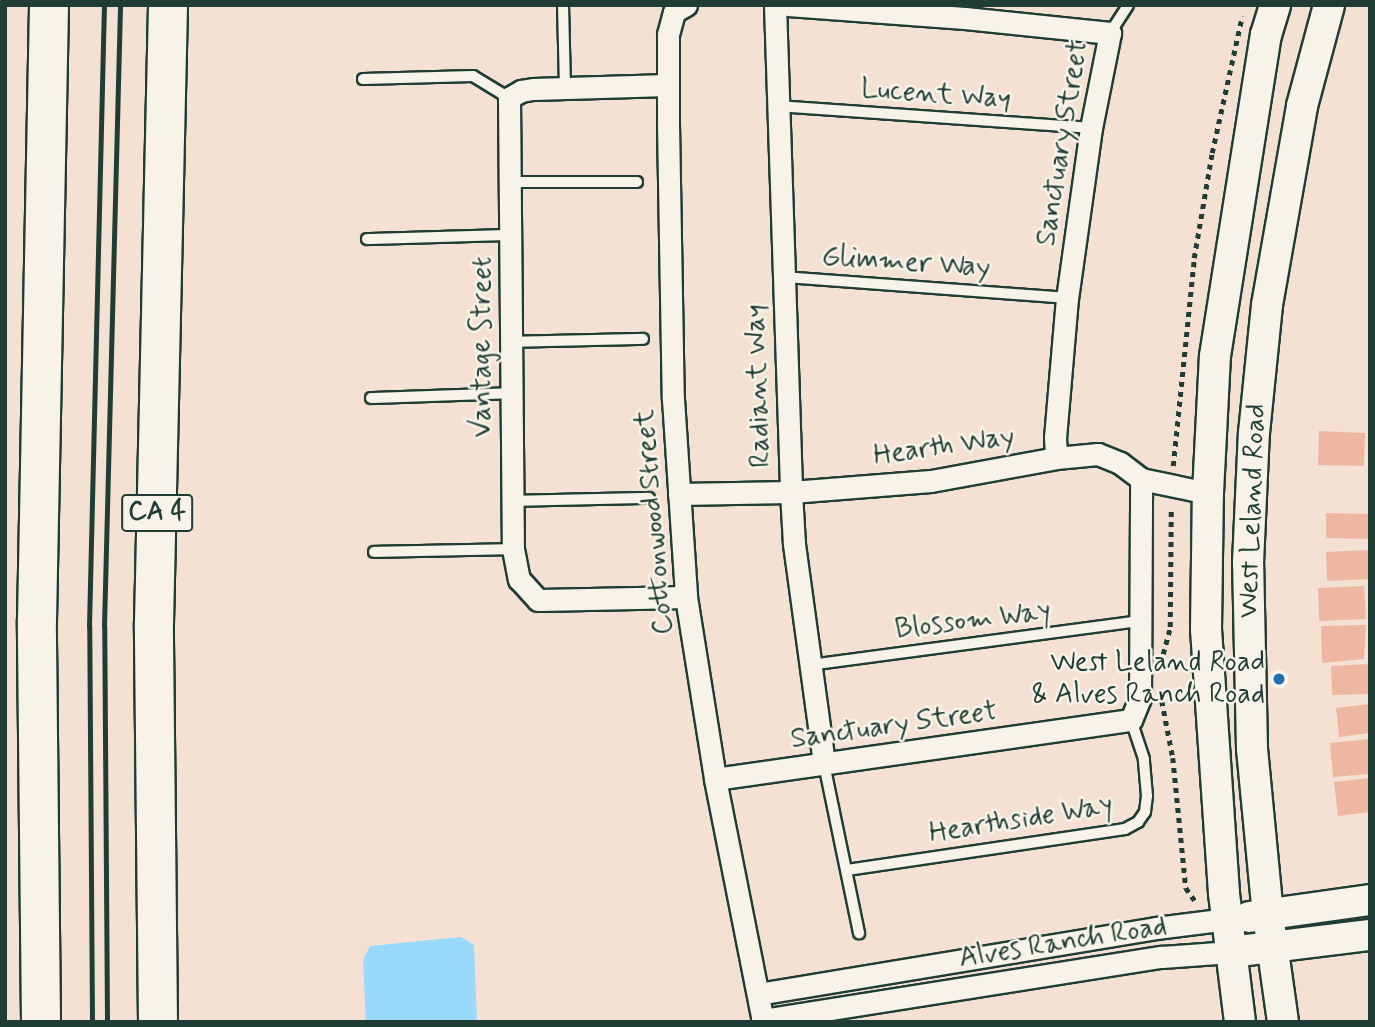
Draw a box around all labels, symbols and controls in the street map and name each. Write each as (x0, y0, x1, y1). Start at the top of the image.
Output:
street label: Sanctuary Street (1030, 38, 1096, 248)
street label: Lucent Way (858, 73, 1014, 117)
street label: Glimmer Way (819, 240, 993, 286)
street label: Vantage Street (466, 254, 500, 440)
street label: Radiant Way (739, 302, 779, 470)
street label: West Leland Road (1232, 403, 1274, 619)
street label: Cottonwood Street (628, 408, 682, 636)
street label: Hearth Way (871, 420, 1017, 474)
road number: CA 4 (120, 491, 194, 536)
street label: Blossom Way (892, 595, 1054, 647)
place label: West Leland Road & Alves Ranch Road (1034, 646, 1265, 712)
marker: West Leland Road & Alves Ranch Road (1271, 671, 1287, 687)
street label: Sanctuary Street (789, 695, 999, 757)
street label: Hearthside Way (925, 789, 1117, 851)
street label: Alves Ranch Road (958, 910, 1168, 976)

